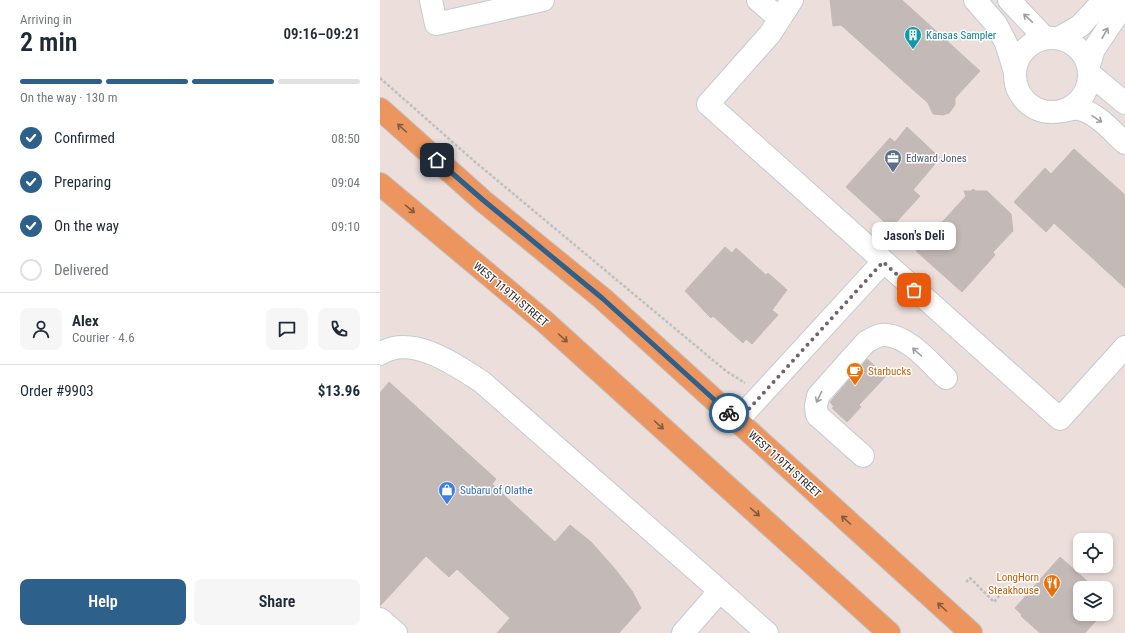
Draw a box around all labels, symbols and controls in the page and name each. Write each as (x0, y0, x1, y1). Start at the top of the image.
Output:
text: Arriving in (20, 12, 72, 27)
one-way arrow (1023, 14, 1033, 23)
text: 09:16–09:21 (283, 25, 360, 43)
building icon: Kansas Sampler (903, 25, 923, 50)
text: 2 min (20, 27, 78, 57)
one-way arrow (1101, 27, 1109, 39)
place label: Kansas Sampler (926, 29, 997, 42)
text: On the way · 130 m (20, 90, 117, 105)
one-way arrow (1091, 115, 1102, 123)
one-way arrow (397, 124, 407, 133)
icon: check (20, 127, 42, 149)
text: Confirmed (54, 129, 115, 147)
text: 08:50 (331, 131, 360, 146)
pin (420, 143, 454, 177)
office icon: Edward Jones (883, 148, 903, 173)
icon: home (426, 149, 448, 171)
place label: Edward Jones (906, 152, 967, 165)
icon: check (20, 171, 42, 193)
text: Preparing (54, 173, 111, 191)
text: 09:04 (331, 175, 360, 190)
one-way arrow (405, 204, 415, 213)
icon: check (20, 215, 42, 237)
text: On the way (54, 217, 119, 235)
text: 09:10 (331, 219, 360, 234)
callout: Jason's Deli (872, 222, 956, 250)
text: Jason's Deli (883, 228, 945, 243)
street label: WEST 119TH STREET (471, 260, 551, 329)
text: Delivered (54, 261, 109, 279)
pin (897, 273, 931, 307)
icon: bag (903, 279, 925, 301)
button: person (20, 308, 62, 350)
button: chat (266, 308, 308, 350)
button: phone (318, 308, 360, 350)
text: Alex (72, 312, 99, 330)
text: Courier · 4.6 (72, 330, 135, 345)
one-way arrow (557, 333, 567, 342)
one-way arrow (912, 347, 922, 356)
cafe icon: Starbucks (845, 361, 865, 386)
place label: Starbucks (868, 365, 911, 378)
text: Order #9903 (20, 382, 94, 400)
text: $13.96 (318, 382, 360, 400)
one-way arrow (815, 391, 822, 403)
courier (709, 393, 749, 433)
icon: bike (718, 402, 740, 424)
one-way arrow (654, 421, 664, 430)
street label: WEST 119TH STREET (746, 428, 824, 500)
shop icon: Subaru of Olathe (437, 480, 457, 505)
place label: Subaru of Olathe (460, 484, 533, 497)
one-way arrow (750, 508, 761, 517)
one-way arrow (841, 515, 851, 524)
map controls (1073, 533, 1113, 621)
button: locate (1073, 533, 1113, 573)
place label: LongHorn Steakhouse (988, 571, 1039, 597)
restaurant icon: LongHorn Steakhouse (1042, 573, 1062, 598)
button: Help (20, 579, 186, 625)
button: Share (194, 579, 360, 625)
button: layers (1073, 581, 1113, 621)
one-way arrow (937, 602, 947, 612)

